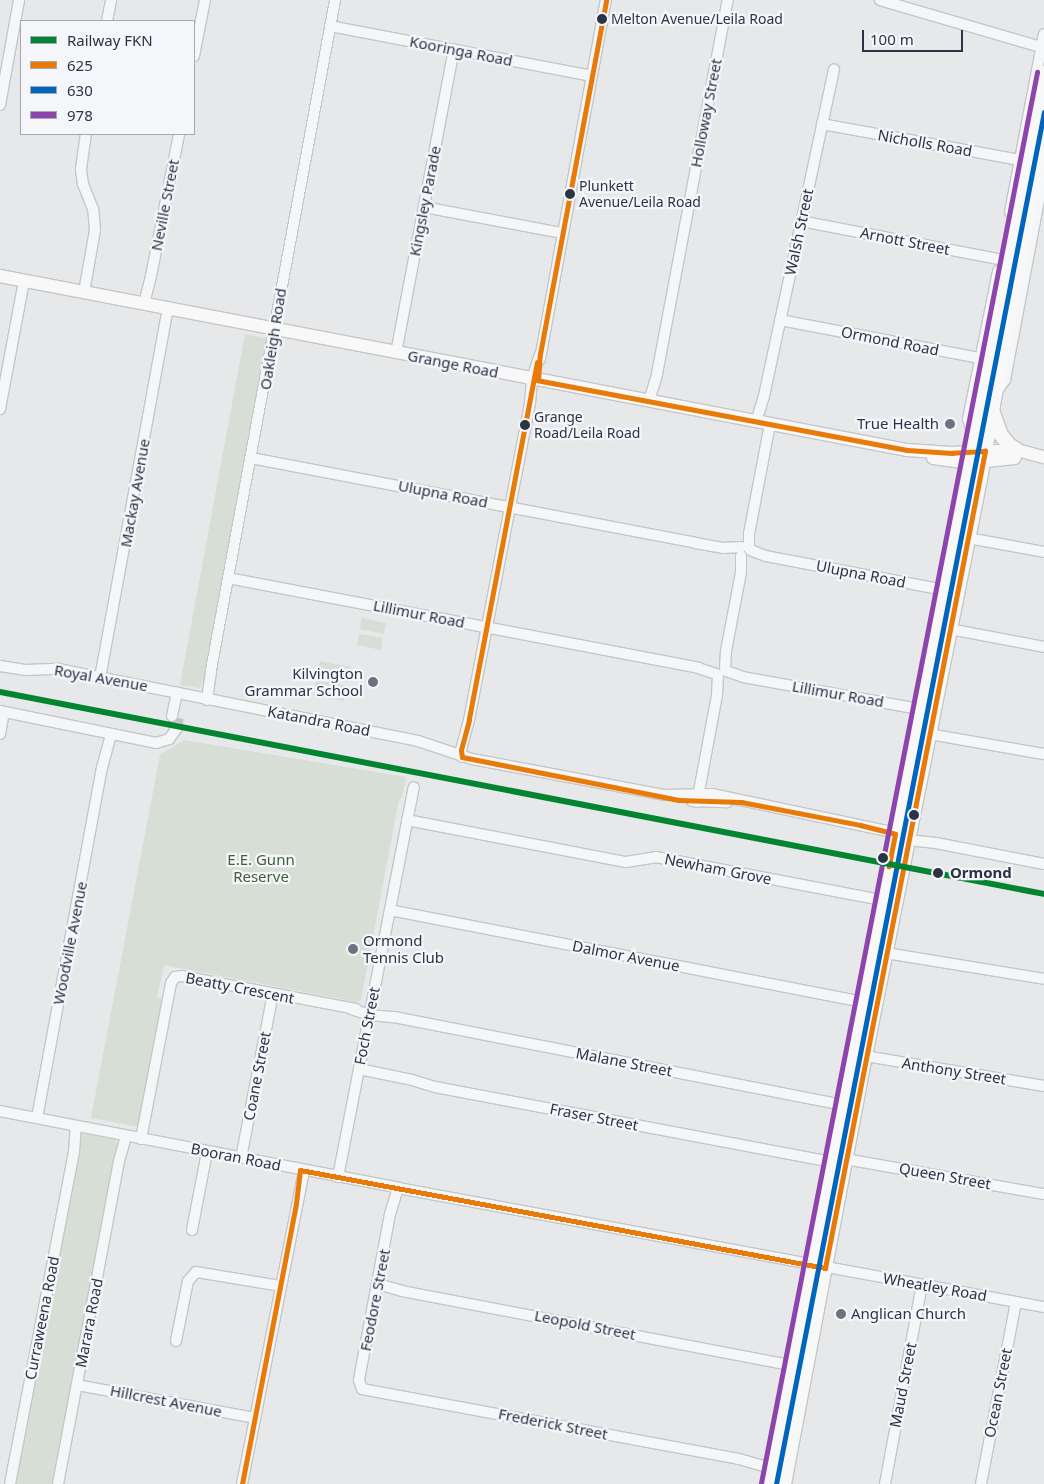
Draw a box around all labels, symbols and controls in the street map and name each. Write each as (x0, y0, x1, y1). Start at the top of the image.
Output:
place label: Melton Avenue/Leila Road (611, 11, 783, 27)
marker: Melton Avenue/Leila Road (597, 14, 607, 24)
legend (20, 20, 195, 135)
scale bar (864, 20, 965, 52)
text: 100 m (870, 29, 914, 49)
text: Railway FKN (67, 30, 153, 50)
street label: Kooringa Road (408, 32, 514, 70)
text: 625 (67, 55, 93, 75)
street label: Holloway Street (687, 57, 725, 169)
text: 630 (67, 80, 93, 100)
text: 978 (67, 105, 93, 125)
street label: Nicholls Road (876, 126, 974, 160)
street label: Kingsley Parade (405, 144, 445, 258)
street label: Neville Street (147, 158, 183, 252)
place label: Plunkett Avenue/Leila Road (579, 178, 701, 210)
street label: Walsh Street (781, 187, 817, 277)
marker: Plunkett Avenue/Leila Road (565, 189, 575, 199)
street label: Arnott Street (859, 224, 951, 258)
street label: Oakleigh Road (256, 287, 290, 391)
street label: Ormond Road (839, 323, 941, 359)
street label: Grange Road (406, 346, 500, 382)
place label: Grange Road/Leila Road (534, 409, 640, 442)
place label: True Health (857, 415, 939, 433)
marker: True Health (943, 417, 957, 431)
marker: Grange Road/Leila Road (520, 420, 530, 430)
street label: Mackay Avenue (117, 437, 153, 549)
street label: Ulupna Road (397, 476, 489, 512)
street label: Ulupna Road (815, 556, 907, 592)
street label: Lillimur Road (372, 596, 466, 632)
street label: Royal Avenue (53, 661, 149, 695)
place label: Kilvington Grammar School (244, 664, 363, 699)
marker: Kilvington Grammar School (367, 676, 379, 688)
street label: Lillimur Road (791, 677, 885, 711)
street label: Katandra Road (266, 702, 372, 740)
unlabelled marker (909, 810, 919, 820)
park label: E.E. Gunn Reserve (227, 850, 295, 885)
street label: Newham Grove (663, 850, 773, 888)
unlabelled marker (878, 853, 888, 863)
place label: Ormond (950, 864, 1012, 882)
marker: Ormond (930, 865, 946, 881)
street label: Woodville Avenue (49, 880, 91, 1006)
place label: Ormond Tennis Club (363, 931, 444, 966)
street label: Dalmor Avenue (571, 937, 681, 975)
marker: Ormond Tennis Club (347, 943, 359, 955)
street label: Beatty Crescent (184, 969, 296, 1007)
street label: Foch Street (351, 985, 383, 1067)
street label: Coane Street (240, 1030, 274, 1122)
street label: Malane Street (574, 1044, 674, 1080)
street label: Anthony Street (901, 1054, 1007, 1088)
street label: Fraser Street (548, 1100, 640, 1134)
street label: Booran Road (189, 1139, 283, 1175)
street label: Queen Street (898, 1159, 992, 1193)
street label: Feodore Street (356, 1247, 394, 1353)
street label: Curraweena Road (21, 1255, 63, 1381)
street label: Wheatley Road (882, 1269, 988, 1305)
street label: Marara Road (72, 1277, 106, 1369)
place label: Anglican Church (851, 1305, 966, 1323)
street label: Leopold Street (533, 1306, 637, 1344)
marker: Anglican Church (835, 1308, 847, 1320)
street label: Maud Street (886, 1341, 920, 1429)
street label: Ocean Street (980, 1347, 1016, 1439)
street label: Hillcrest Avenue (109, 1381, 223, 1421)
street label: Frederick Street (497, 1405, 609, 1443)

